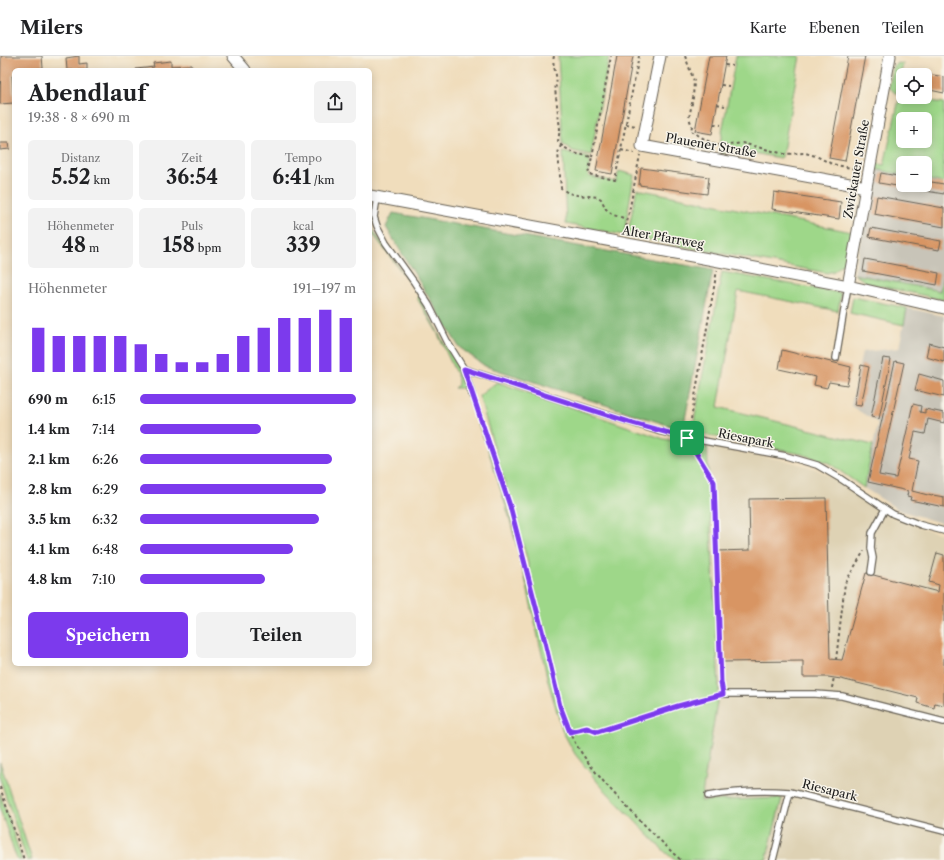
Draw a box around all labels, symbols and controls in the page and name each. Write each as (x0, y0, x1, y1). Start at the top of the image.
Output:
text: Milers (20, 16, 83, 39)
text: Karte (750, 19, 787, 37)
text: Ebenen (809, 19, 860, 37)
text: Teilen (882, 19, 924, 37)
map controls (896, 68, 932, 192)
button: locate (896, 68, 932, 104)
text: Abendlauf (28, 80, 146, 107)
button: share (314, 81, 356, 123)
text: 19:38 · 8 × 690 m (28, 109, 130, 125)
button: + (896, 112, 932, 148)
street label: Zwickauer Straße (840, 118, 872, 220)
street label: Plauener Straße (664, 130, 758, 160)
text: Distanz (61, 151, 100, 165)
text: Zeit (182, 151, 202, 165)
text: Tempo (285, 151, 322, 165)
button: − (896, 156, 932, 192)
text: 5.52 (51, 165, 91, 189)
text: 36:54 (166, 165, 218, 189)
text: 6:41 (272, 165, 311, 189)
text: km (91, 173, 110, 187)
text: /km (311, 173, 334, 187)
text: Höhenmeter (47, 219, 114, 233)
text: Puls (181, 219, 203, 233)
text: kcal (293, 219, 314, 233)
street label: Alter Pfarrweg (620, 222, 706, 252)
text: 48 (62, 233, 86, 257)
text: 158 (163, 233, 195, 257)
text: 339 (286, 233, 321, 257)
text: m (86, 241, 99, 255)
text: bpm (195, 241, 221, 255)
text: Höhenmeter (28, 280, 107, 296)
text: 191–197 m (293, 280, 356, 296)
text: 690 m (28, 391, 68, 407)
text: 6:15 (92, 391, 116, 407)
text: 1.4 km (28, 421, 70, 437)
text: 7:14 (92, 421, 115, 437)
pin (670, 421, 704, 455)
street label: Riesapark (717, 425, 776, 451)
icon: arrive (676, 427, 698, 449)
text: 2.1 km (28, 451, 70, 467)
text: 6:26 (92, 451, 118, 467)
text: 2.8 km (28, 481, 72, 497)
text: 6:29 (92, 481, 118, 497)
text: 3.5 km (28, 511, 71, 527)
text: 6:32 (92, 511, 118, 527)
text: 4.1 km (28, 541, 70, 557)
text: 6:48 (92, 541, 118, 557)
text: 4.8 km (28, 571, 72, 587)
text: 7:10 (92, 571, 116, 587)
button: Speichern (28, 612, 188, 658)
button: Teilen (196, 612, 356, 658)
street label: Riesapark (801, 776, 860, 804)

